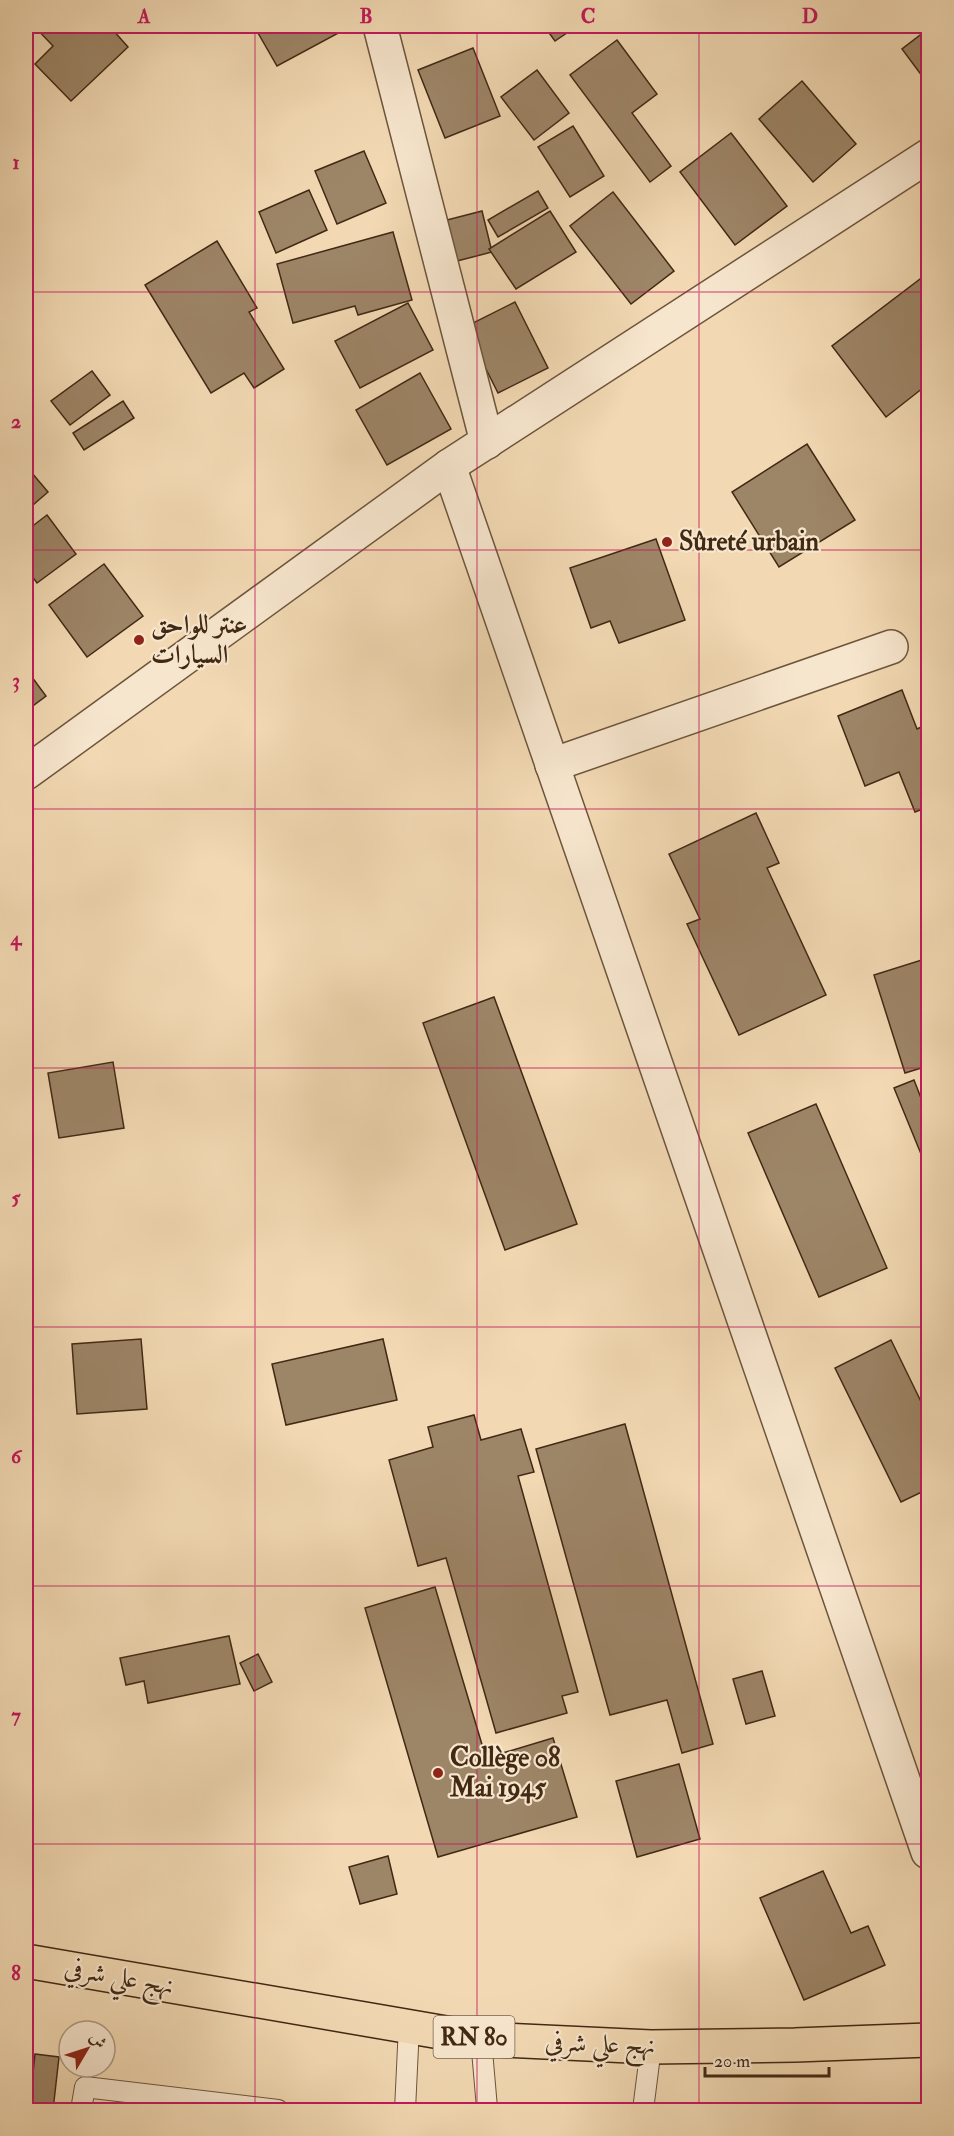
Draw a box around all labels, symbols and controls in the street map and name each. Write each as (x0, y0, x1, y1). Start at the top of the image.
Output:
text: A (137, 4, 151, 29)
text: B (359, 4, 373, 29)
text: C (581, 4, 595, 29)
text: D (802, 4, 818, 29)
text: 1 (12, 150, 20, 175)
text: 2 (11, 409, 21, 434)
place label: Sûreté urbain (679, 526, 820, 558)
marker: Sûreté urbain (660, 535, 674, 549)
place label: عنتر للواحق السيارات (151, 609, 247, 671)
marker: عنتر للواحق السيارات (132, 633, 146, 647)
text: 3 (12, 668, 20, 693)
text: 4 (10, 926, 23, 951)
text: 5 (12, 1185, 22, 1210)
text: 6 (11, 1444, 23, 1469)
text: 7 (11, 1703, 21, 1728)
place label: Collège 08 Mai 1945 (449, 1742, 560, 1804)
marker: Collège 08 Mai 1945 (431, 1766, 445, 1780)
street label: نهج علي شرفي (60, 1952, 176, 2010)
text: 8 (11, 1961, 21, 1986)
road number: RN 80 (434, 2016, 514, 2058)
north arrow (57, 2019, 117, 2079)
street label: نهج علي شرفي (544, 2026, 656, 2070)
text: ش (85, 2028, 111, 2053)
scale bar (705, 2040, 830, 2078)
text: 20 m (714, 2050, 750, 2073)

